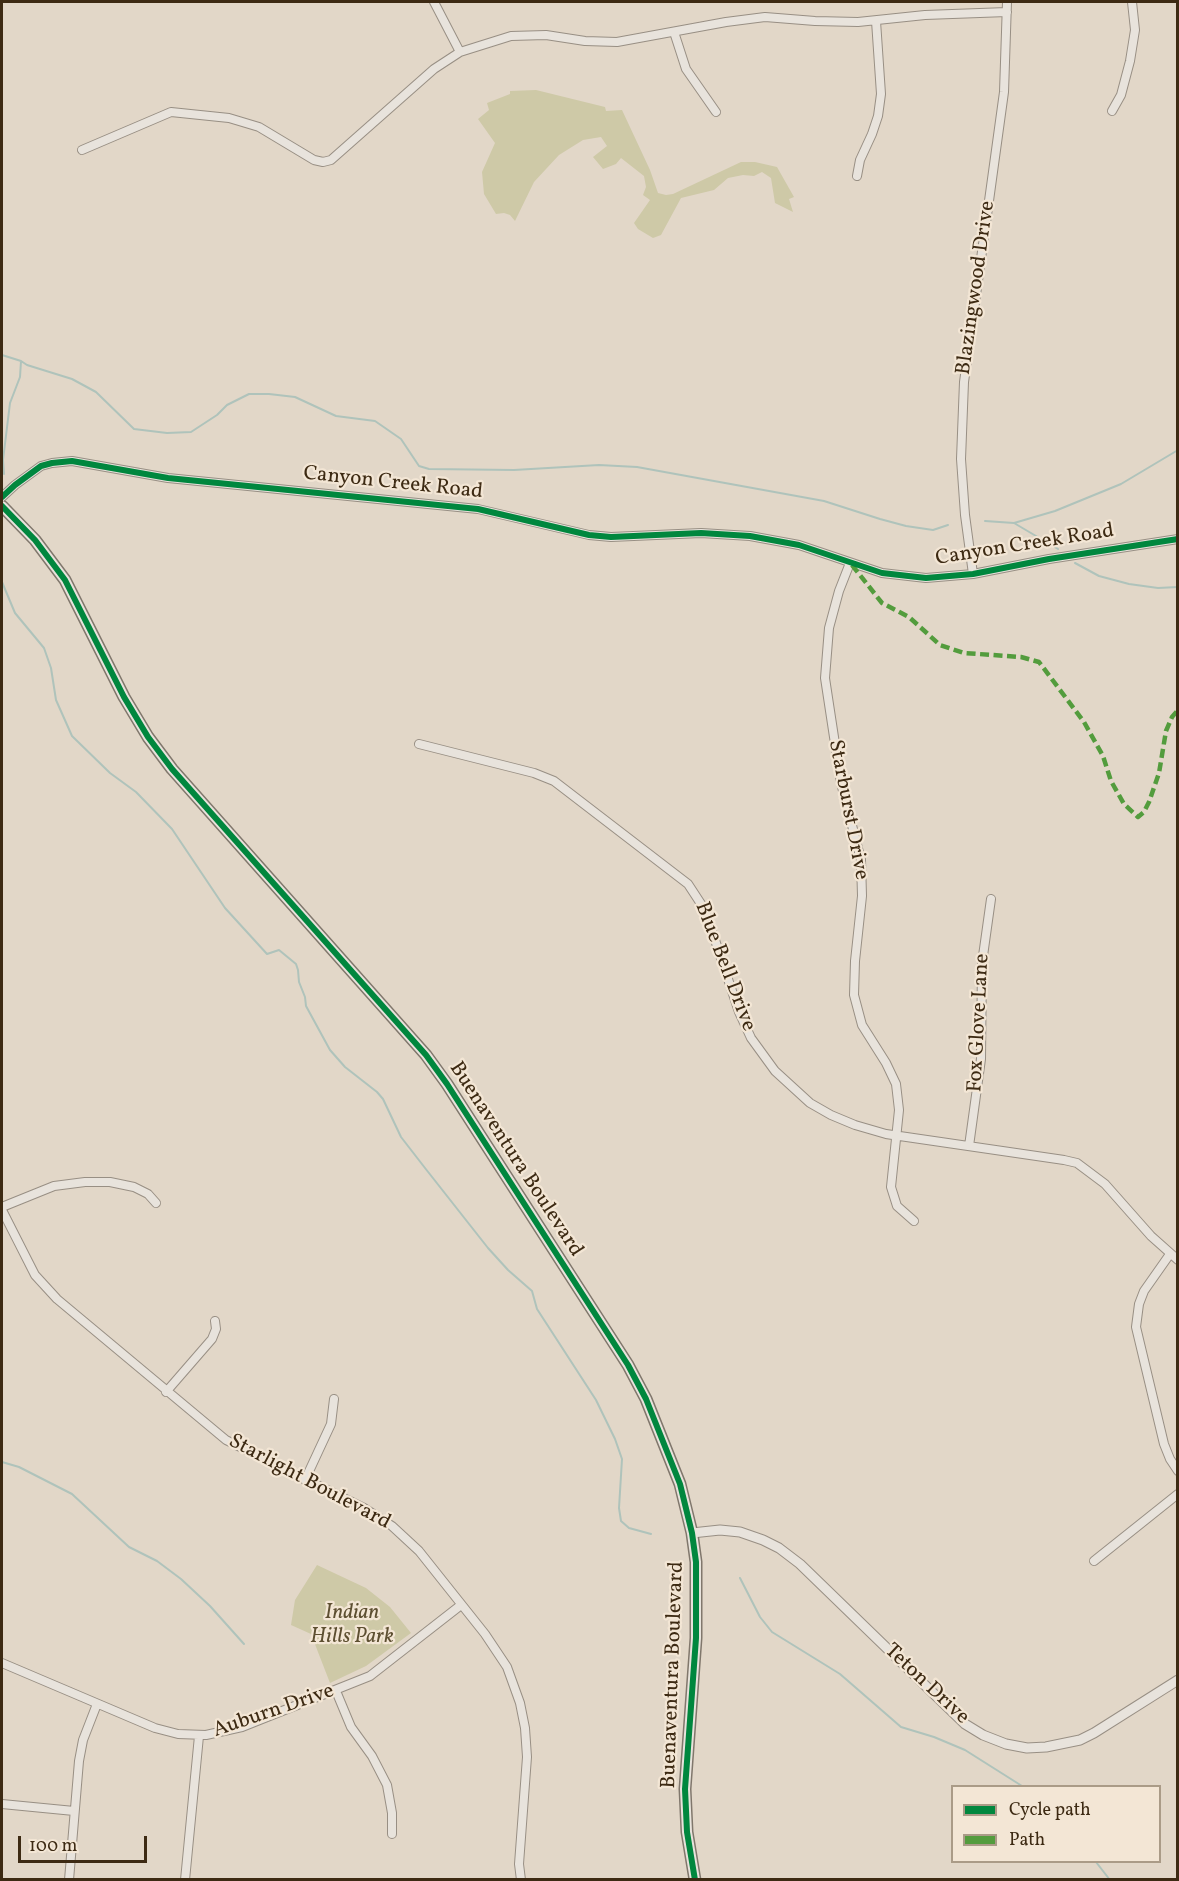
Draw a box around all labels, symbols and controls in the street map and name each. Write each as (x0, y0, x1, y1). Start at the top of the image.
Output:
street label: Blazingwood Drive (952, 199, 1002, 377)
street label: Canyon Creek Road (302, 462, 484, 506)
street label: Canyon Creek Road (934, 519, 1116, 573)
street label: Starburst Drive (821, 738, 873, 882)
street label: Blue Bell Drive (688, 899, 760, 1035)
street label: Fox Glove Lane (964, 953, 996, 1093)
street label: Buenaventura Boulevard (442, 1058, 588, 1262)
street label: Starlight Boulevard (224, 1430, 394, 1536)
street label: Buenaventura Boulevard (657, 1561, 691, 1789)
park label: Indian Hills Park (310, 1601, 394, 1651)
street label: Teton Drive (878, 1639, 974, 1731)
street label: Auburn Drive (210, 1680, 338, 1744)
legend (951, 1785, 1161, 1863)
text: Cycle path (1009, 1798, 1091, 1823)
scale bar (21, 1824, 150, 1862)
text: Path (1009, 1828, 1045, 1853)
text: 100 m (29, 1834, 78, 1859)

